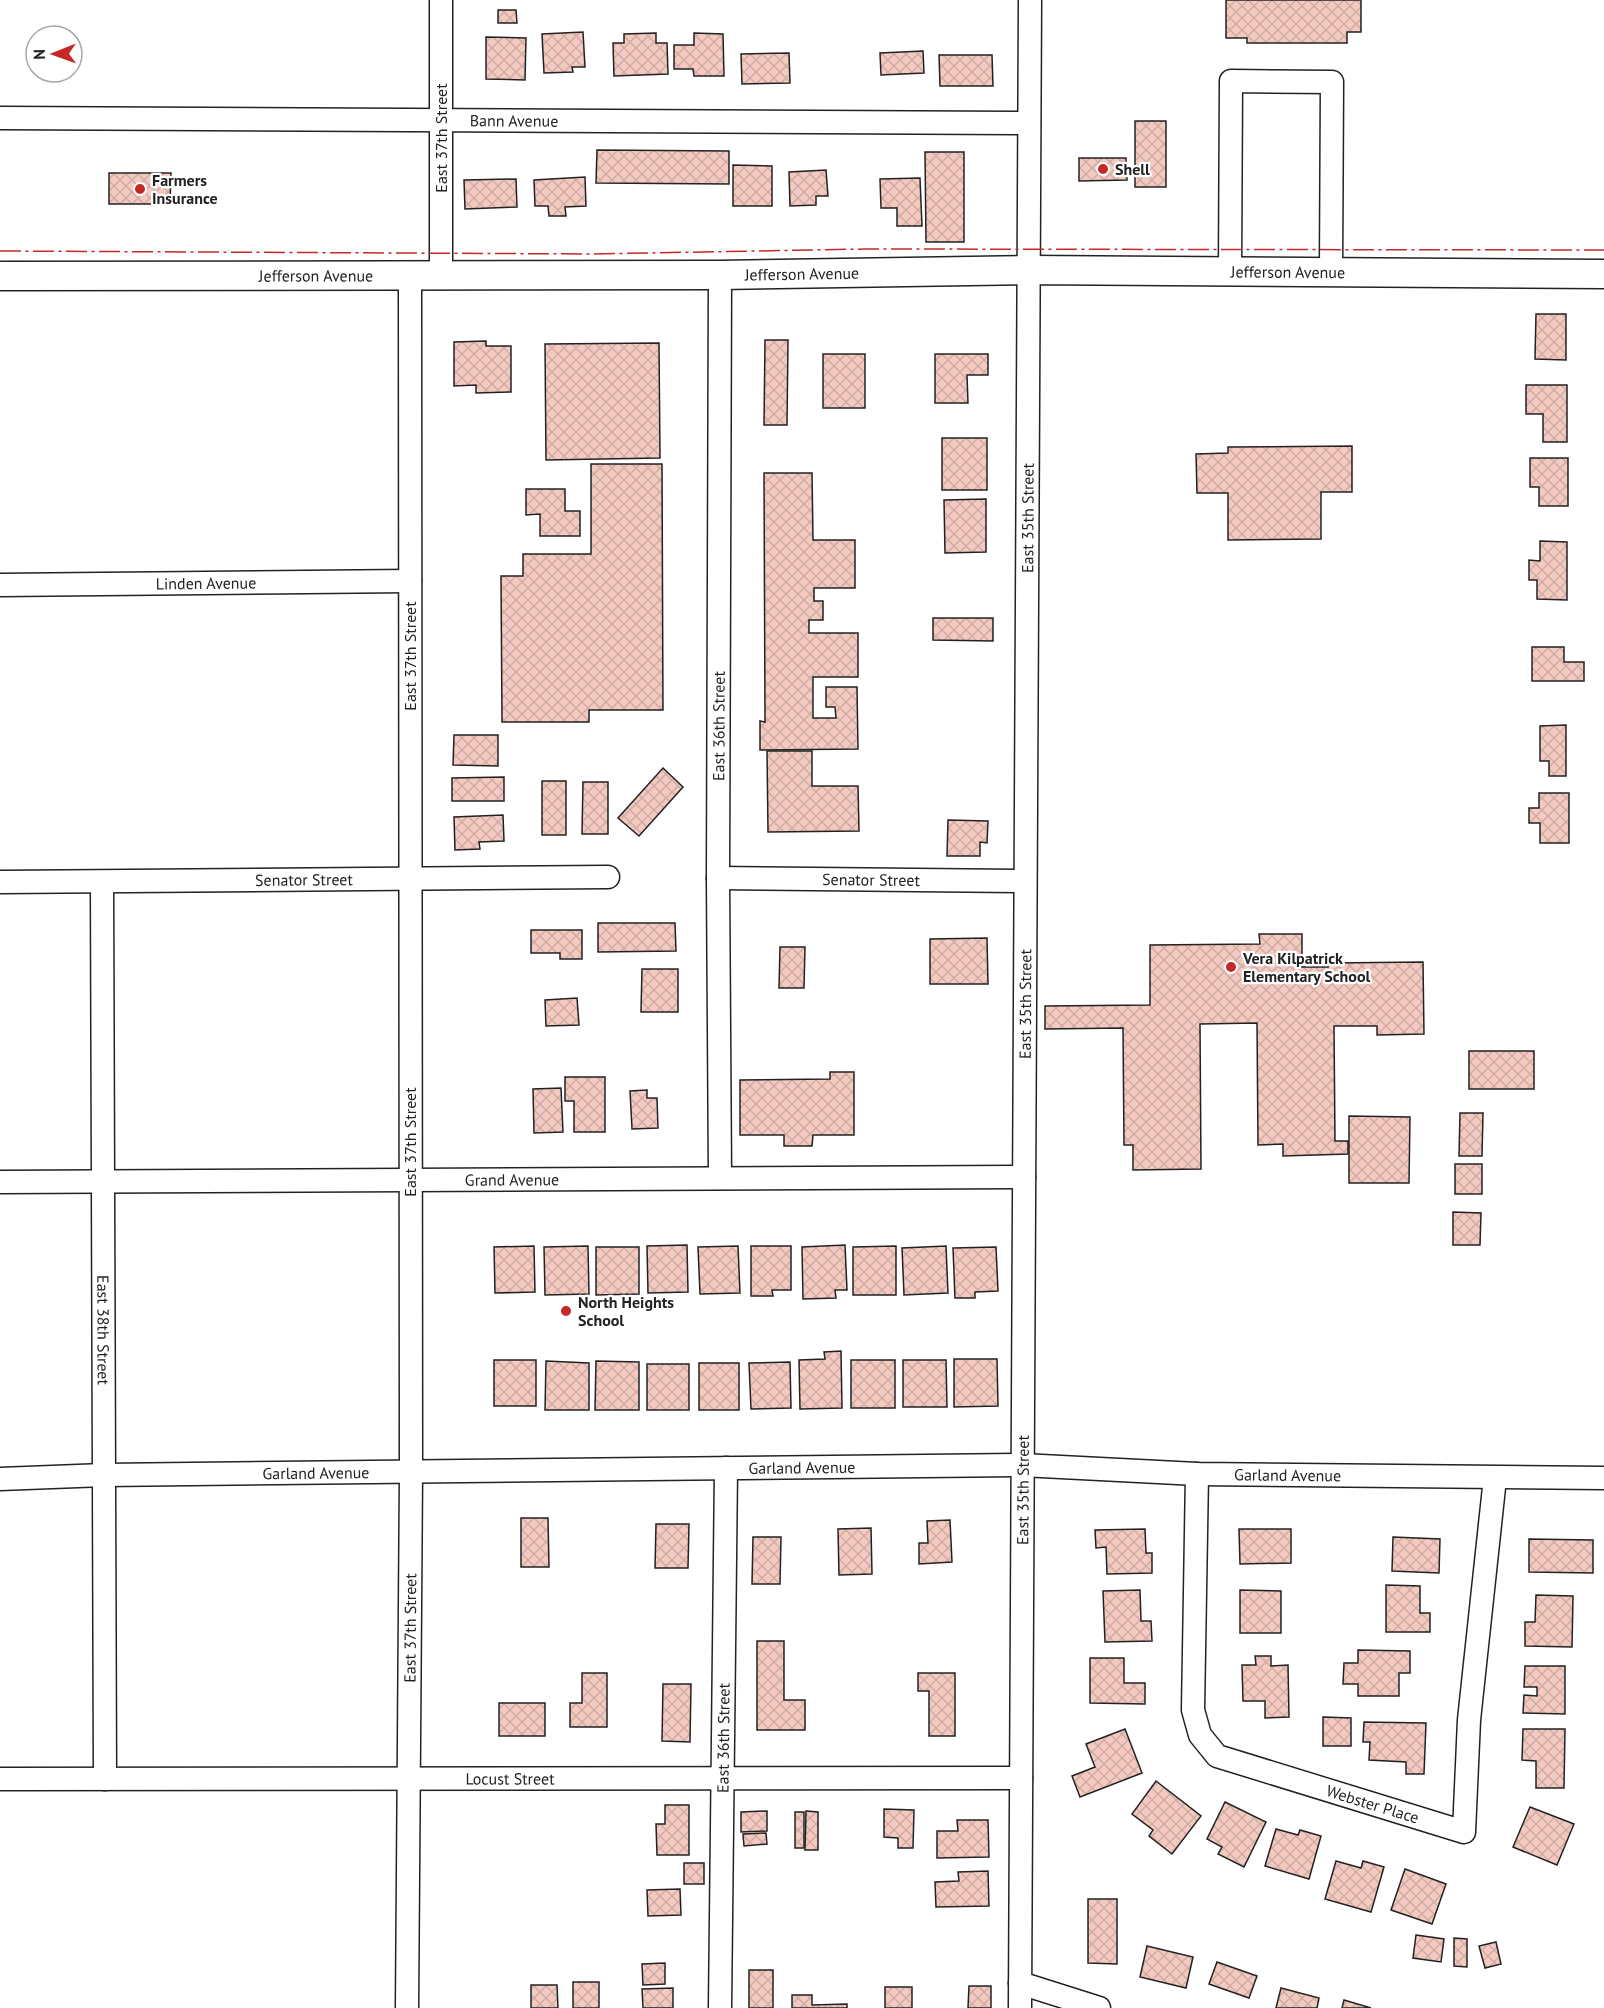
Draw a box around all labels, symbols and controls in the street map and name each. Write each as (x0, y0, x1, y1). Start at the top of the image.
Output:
north arrow (24, 24, 84, 84)
text: N (29, 49, 49, 60)
street label: East 37th Street (431, 83, 451, 193)
street label: Bann Avenue (470, 110, 558, 131)
place label: Shell (1115, 159, 1150, 179)
marker: Shell (1096, 162, 1110, 176)
place label: Farmers Insurance (152, 170, 218, 208)
marker: Farmers Insurance (133, 182, 147, 196)
street label: Jefferson Avenue (1230, 261, 1345, 282)
street label: Jefferson Avenue (744, 263, 859, 285)
street label: Jefferson Avenue (258, 265, 373, 286)
street label: East 35th Street (1017, 462, 1038, 573)
street label: Linden Avenue (156, 572, 256, 593)
street label: East 37th Street (400, 601, 420, 711)
street label: East 36th Street (708, 670, 729, 781)
street label: Senator Street (255, 869, 354, 890)
street label: Senator Street (822, 869, 921, 890)
street label: East 35th Street (1015, 948, 1035, 1059)
place label: Vera Kilpatrick Elementary School (1242, 948, 1370, 986)
marker: Vera Kilpatrick Elementary School (1224, 960, 1238, 974)
street label: East 37th Street (400, 1087, 420, 1197)
street label: Grand Avenue (465, 1169, 559, 1190)
street label: East 38th Street (93, 1275, 114, 1386)
place label: North Heights School (578, 1292, 674, 1330)
marker: North Heights School (559, 1304, 573, 1318)
street label: East 35th Street (1012, 1434, 1033, 1545)
street label: Garland Avenue (748, 1457, 855, 1478)
street label: Garland Avenue (262, 1462, 370, 1483)
street label: Garland Avenue (1234, 1464, 1341, 1485)
street label: East 37th Street (399, 1573, 420, 1683)
street label: East 36th Street (712, 1682, 734, 1793)
street label: Locust Street (465, 1768, 555, 1789)
street label: Webster Place (1324, 1780, 1422, 1828)

